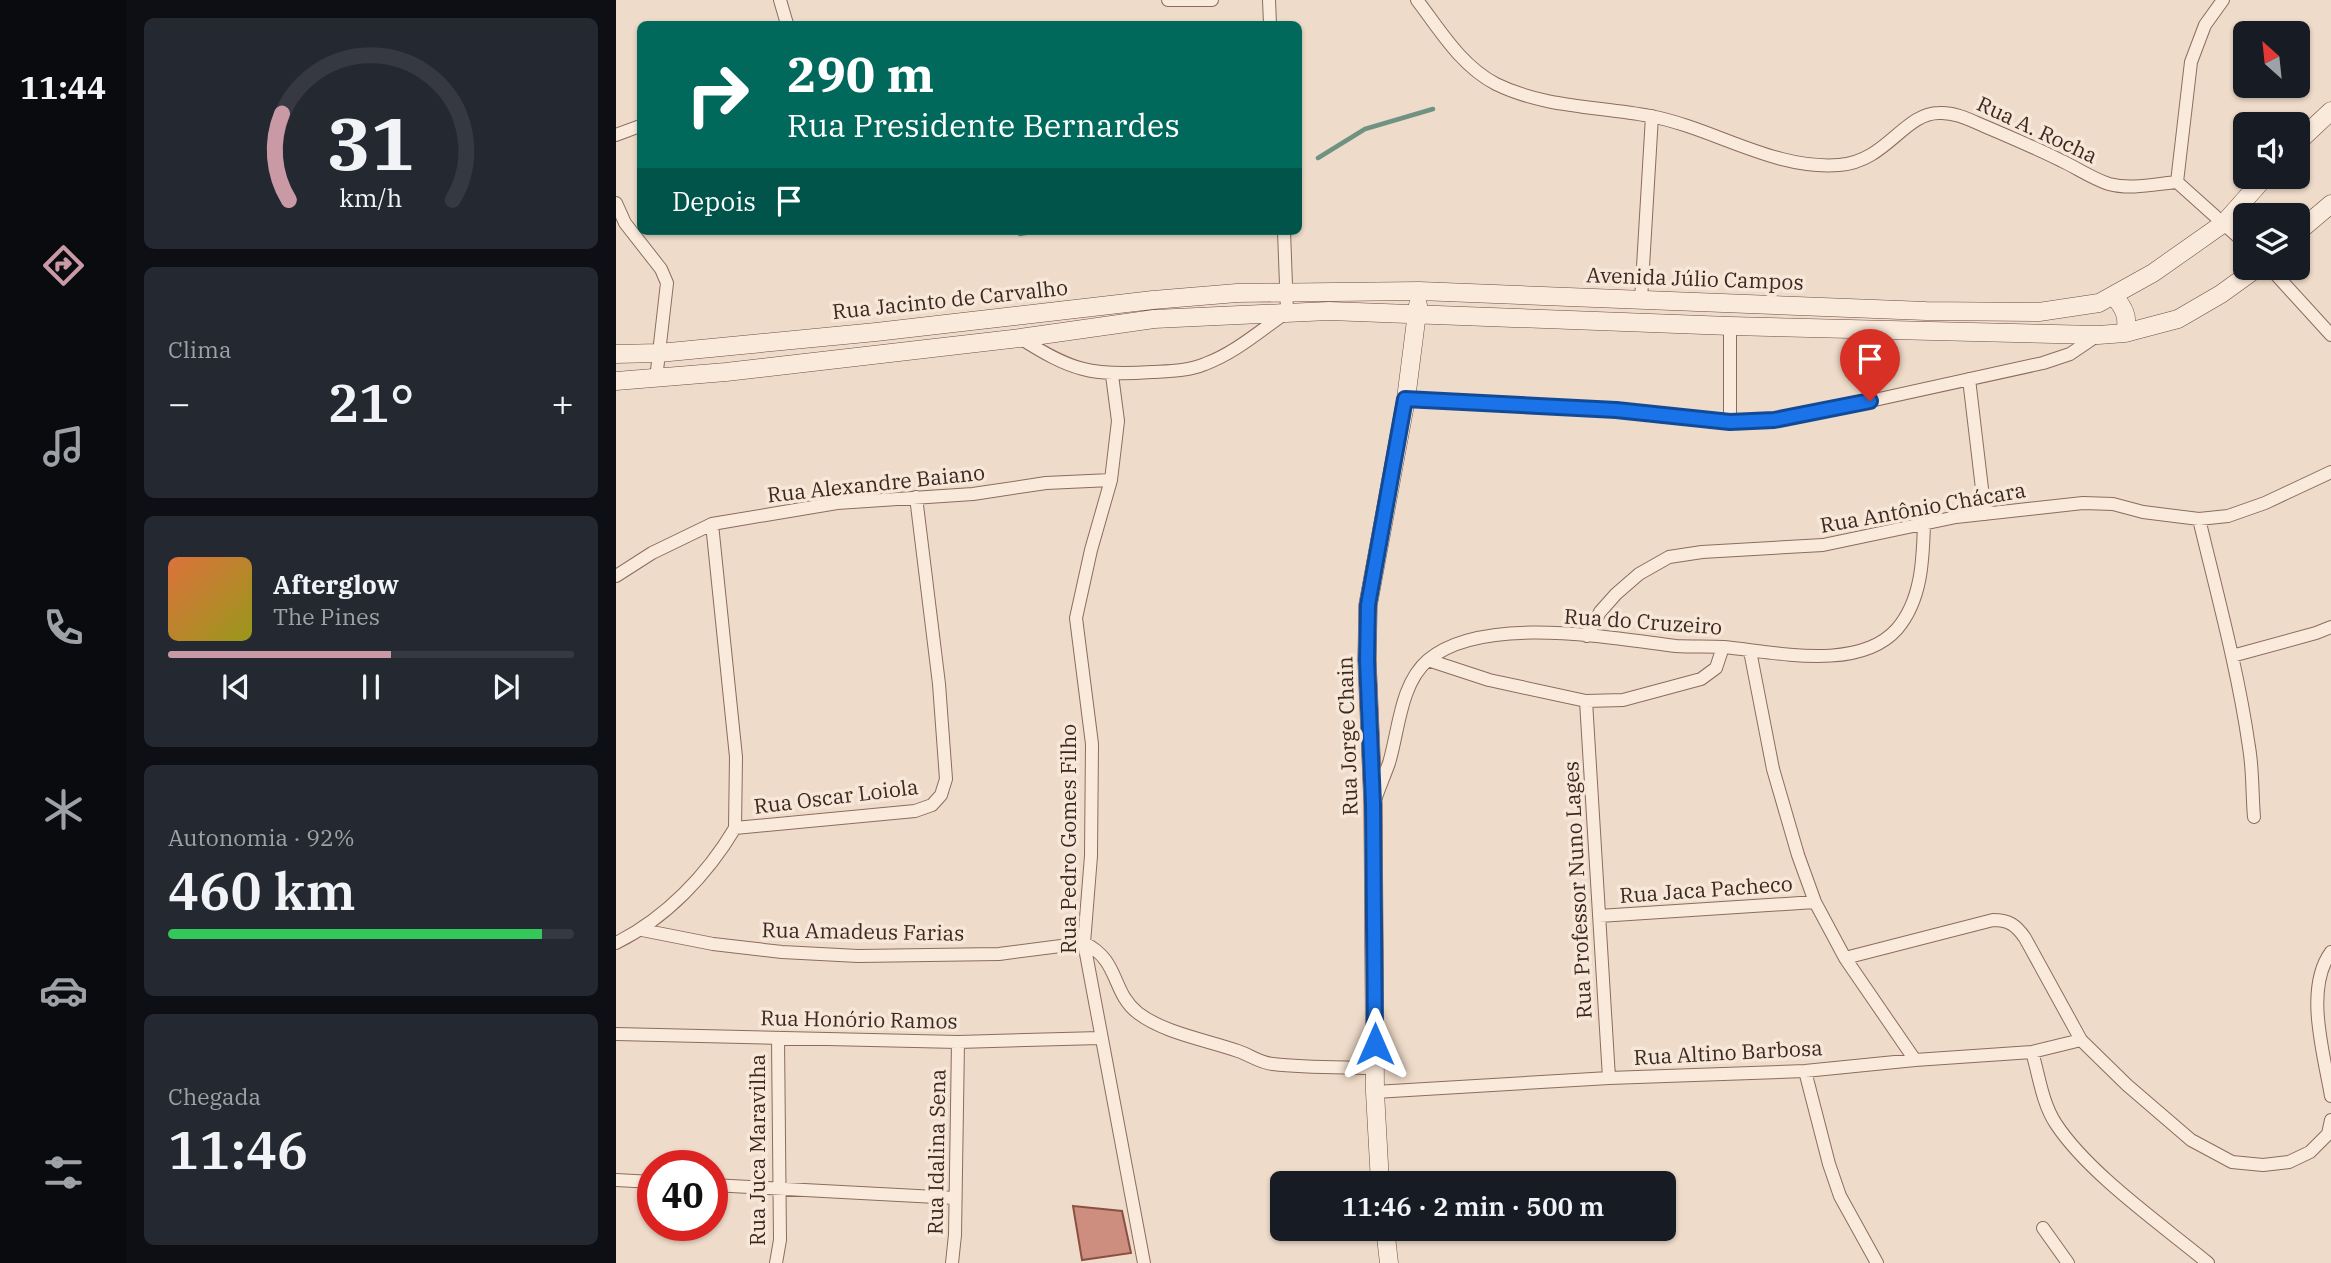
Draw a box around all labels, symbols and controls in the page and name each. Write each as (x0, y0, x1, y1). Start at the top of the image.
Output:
north arrow (2233, 21, 2310, 98)
map controls (2233, 21, 2310, 280)
text: 290 m (787, 42, 934, 105)
icon: right (672, 49, 763, 140)
text: 11:44 (20, 66, 106, 108)
street label: Rua A. Rocha (1973, 89, 2102, 169)
text: 31 (327, 95, 415, 190)
text: Rua Presidente Bernardes (787, 104, 1180, 146)
button: sound (2233, 112, 2310, 189)
text: km/h (339, 180, 403, 213)
icon: arrive (770, 182, 808, 220)
text: Depois (672, 184, 756, 218)
button: layers (2233, 203, 2310, 280)
icon: directions (39, 241, 88, 290)
street label: Avenida Júlio Campos (1586, 260, 1804, 296)
street label: Rua Jacinto de Carvalho (831, 273, 1069, 325)
pin (1840, 329, 1900, 401)
text: Clima (168, 334, 232, 364)
icon: arrive (1851, 340, 1889, 378)
text: 21° (328, 369, 414, 436)
text: − (168, 378, 191, 427)
text: + (551, 378, 574, 427)
icon: music (39, 422, 88, 471)
street label: Rua Alexandre Baiano (766, 458, 986, 508)
street label: Rua Antônio Chácara (1818, 475, 2028, 539)
text: Afterglow (273, 567, 399, 601)
text: The Pines (273, 601, 380, 631)
street label: Rua do Cruzeiro (1563, 602, 1723, 640)
icon: phone (39, 603, 88, 652)
street label: Rua Jorge Chain (1330, 656, 1364, 816)
icon: previous (217, 668, 255, 706)
icon: pause (352, 668, 390, 706)
icon: next (487, 668, 525, 706)
street label: Rua Pedro Gomes Filho (1054, 724, 1082, 954)
street label: Rua Professor Nuno Lages (1556, 760, 1598, 1020)
street label: Rua Oscar Loiola (752, 772, 920, 820)
icon: climate (39, 785, 88, 834)
text: Autonomia · 92% (168, 822, 355, 852)
text: 460 km (168, 857, 356, 924)
street label: Rua Jaca Pacheco (1618, 869, 1793, 909)
street label: Rua Amadeus Farias (761, 915, 965, 947)
icon: car (39, 966, 88, 1015)
street label: Rua Honório Ramos (760, 1003, 958, 1035)
position arrow (1338, 1007, 1412, 1081)
street label: Rua Altino Barbosa (1633, 1033, 1823, 1071)
street label: Rua Juca Maravilha (743, 1054, 771, 1246)
street label: Rua Idalina Sena (921, 1069, 951, 1235)
text: Chegada (168, 1081, 261, 1111)
text: 11:46 (168, 1116, 308, 1183)
icon: filters (39, 1148, 88, 1197)
speed limit sign: 40 (637, 1150, 728, 1241)
text: 11:46 · 2 min · 500 m (1342, 1189, 1604, 1223)

